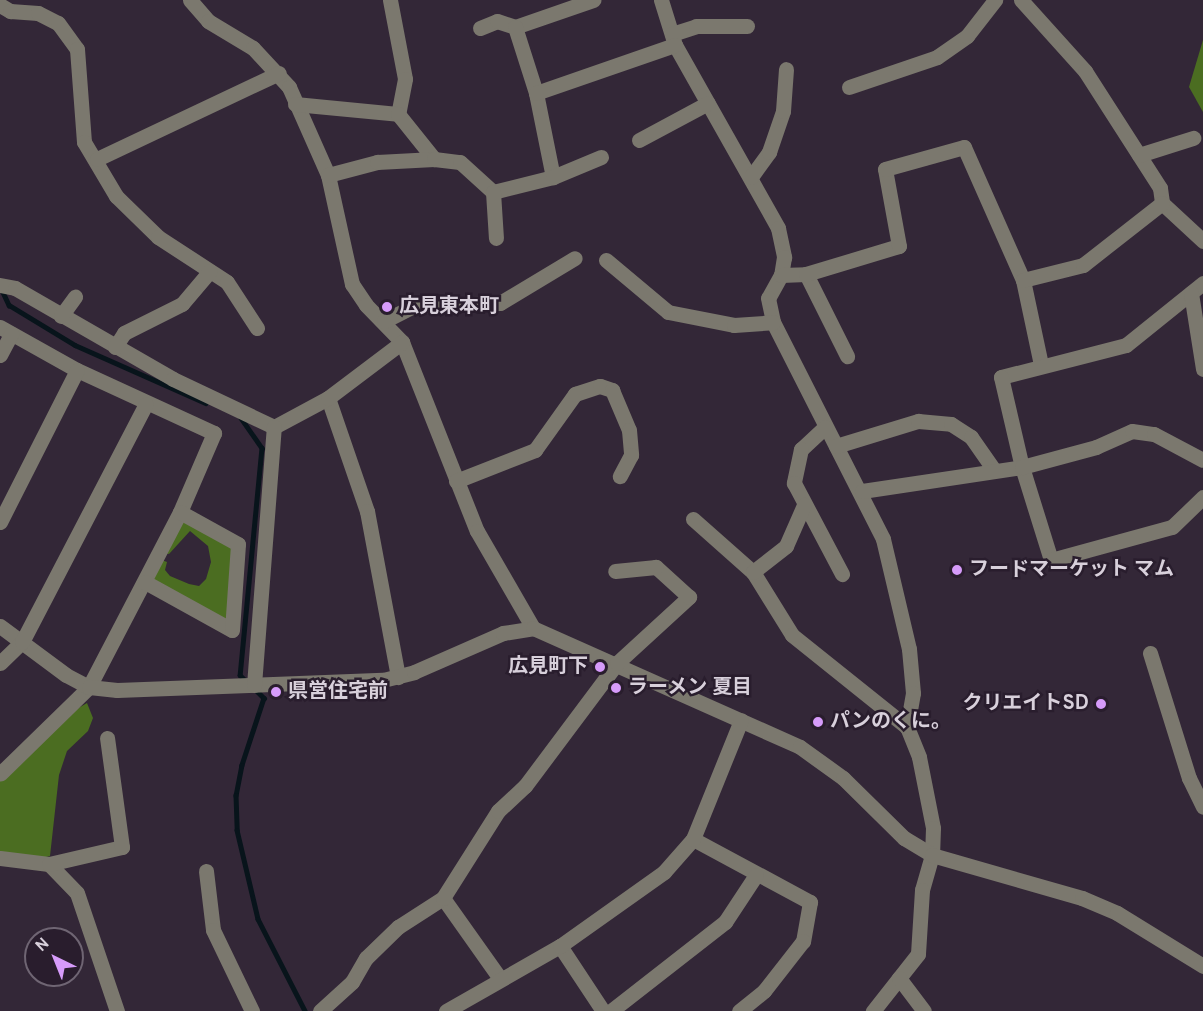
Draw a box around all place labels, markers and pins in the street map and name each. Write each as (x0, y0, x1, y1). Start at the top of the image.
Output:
place label: 広見東本町 (399, 295, 499, 319)
marker: 広見東本町 (380, 300, 394, 314)
place label: フードマーケット マム (969, 558, 1174, 582)
marker: フードマーケット マム (950, 563, 964, 577)
place label: 広見町下 (508, 655, 588, 679)
marker: 広見町下 (593, 660, 607, 674)
place label: ラーメン 夏目 (628, 676, 753, 700)
place label: 県営住宅前 (288, 680, 388, 704)
marker: ラーメン 夏目 (609, 681, 623, 695)
marker: 県営住宅前 (269, 685, 283, 699)
place label: クリエイトSD (963, 692, 1089, 716)
marker: クリエイトSD (1094, 697, 1108, 711)
place label: パンのくに。 (830, 710, 950, 734)
marker: パンのくに。 (811, 715, 825, 729)

